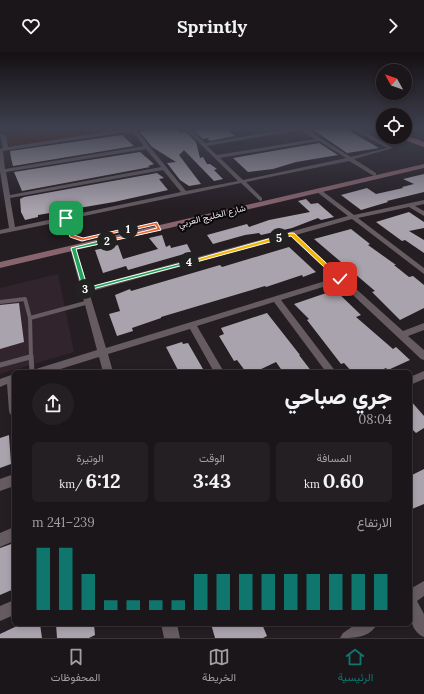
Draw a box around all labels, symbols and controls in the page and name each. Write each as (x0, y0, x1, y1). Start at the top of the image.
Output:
icon: heart (20, 15, 42, 37)
text: Sprintly (177, 15, 247, 38)
icon: forward (382, 15, 404, 37)
north arrow (376, 64, 412, 100)
map controls (376, 64, 412, 144)
button: locate (376, 108, 412, 144)
pin (49, 201, 83, 235)
street label: شارع الخليج العربي (177, 202, 247, 231)
icon: arrive (55, 207, 77, 229)
pin: 1 (118, 219, 138, 239)
text: 1 (126, 222, 130, 236)
pin: 5 (269, 228, 289, 248)
pin: 2 (97, 231, 117, 251)
text: 5 (276, 231, 282, 245)
text: 2 (104, 234, 110, 248)
pin: 4 (179, 252, 199, 272)
text: 4 (186, 255, 192, 269)
pin (323, 262, 357, 296)
icon: check (329, 268, 351, 290)
pin: 3 (75, 279, 95, 299)
text: 3 (82, 282, 88, 296)
text: جري صباحي (284, 382, 392, 410)
button: share (32, 383, 74, 425)
text: 08:04 (358, 411, 392, 428)
text: الوتيرة (77, 451, 103, 465)
text: الوقت (199, 451, 225, 465)
text: المسافة (317, 451, 351, 465)
text: 6:12 (85, 468, 121, 493)
text: 3:43 (193, 468, 231, 493)
text: 0.60 (323, 468, 364, 493)
text: /km (59, 477, 85, 491)
text: km (304, 477, 323, 491)
text: 239–241 m (32, 514, 95, 531)
text: الارتفاع (357, 514, 392, 531)
tab: المحفوظات (51, 646, 100, 687)
tab: الخريطة (202, 646, 236, 687)
tab: الرئيسية (338, 646, 373, 687)

